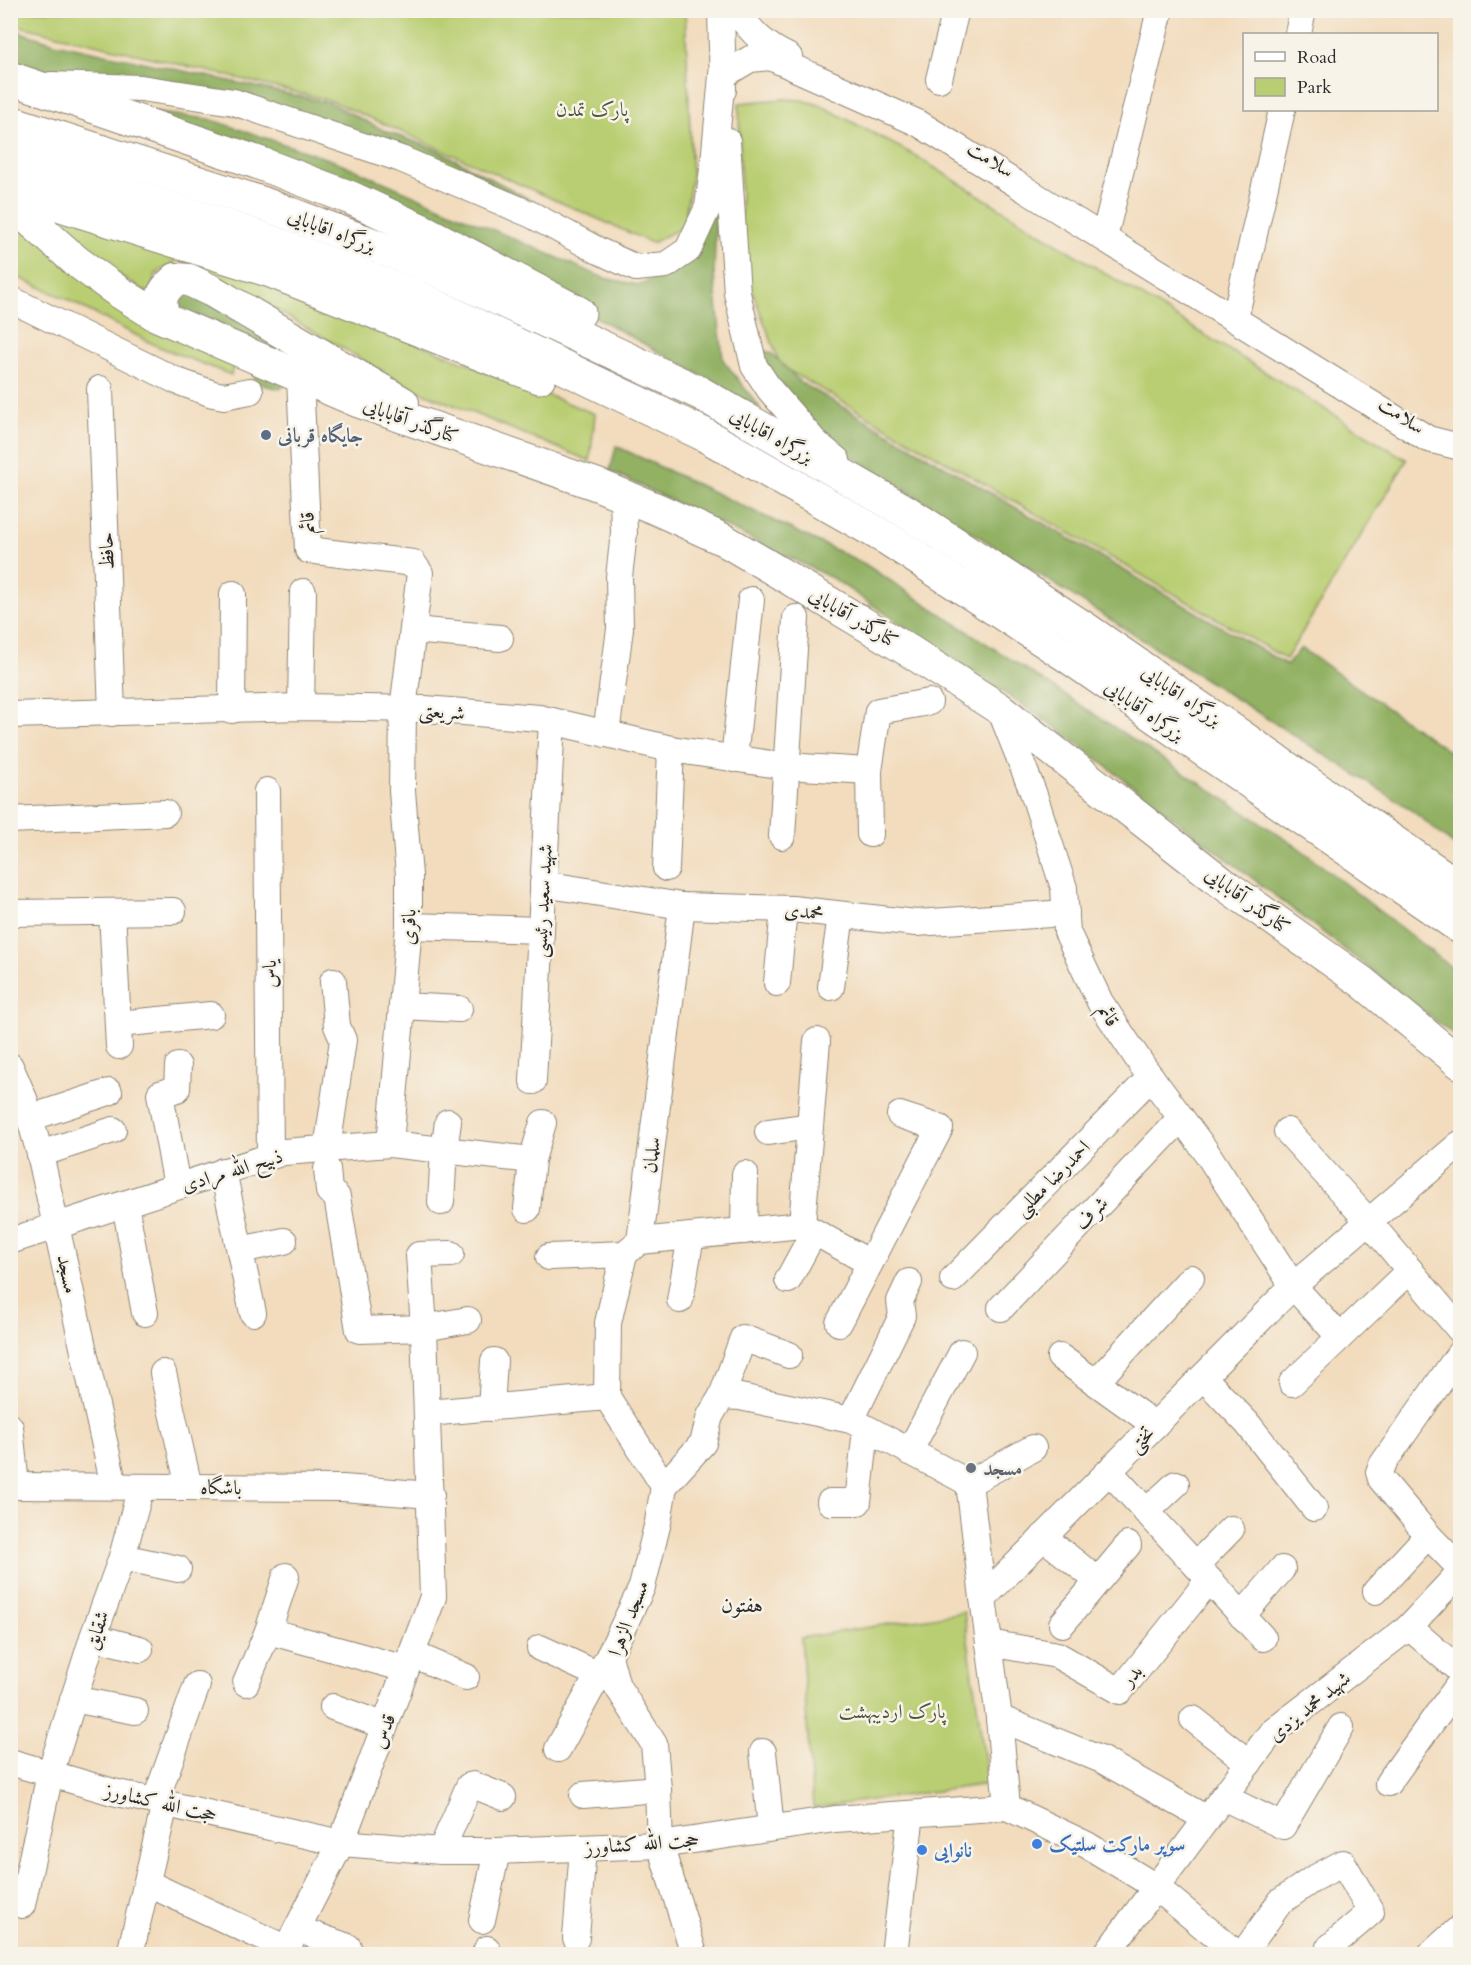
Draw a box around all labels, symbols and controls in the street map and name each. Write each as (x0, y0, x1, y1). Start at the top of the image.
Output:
legend (1243, 33, 1438, 111)
text: Road (1297, 45, 1337, 70)
text: Park (1297, 75, 1332, 100)
park label: پارک تمدن (556, 96, 629, 124)
street label: سلامت (962, 135, 1019, 184)
street label: بزرگراه اقابابایی (284, 201, 380, 260)
street label: کنارگذر آقابابایی (360, 390, 462, 450)
street label: سلامت (1373, 390, 1430, 441)
street label: بزرگراه اقابابایی (725, 401, 819, 470)
place label: جایگاه قربانی (277, 422, 363, 449)
marker: جایگاه قربانی (259, 428, 273, 442)
street label: قائم (293, 511, 326, 535)
street label: حافظ (92, 532, 121, 570)
street label: کنارگذر آقابابایی (804, 579, 904, 655)
street label: بزرگراه اقابابایی (1136, 658, 1227, 733)
street label: بزرگراه آقابابایی (1099, 673, 1190, 748)
street label: شریعتی (418, 696, 466, 728)
street label: شهید سعید رئیسی (526, 843, 560, 959)
street label: کنارگذر آقابابایی (1200, 860, 1296, 940)
street label: محمدی (783, 896, 825, 927)
street label: باقری (394, 908, 423, 946)
street label: یاس (256, 958, 283, 988)
street label: قائم (1088, 999, 1126, 1034)
street label: احمدرضا مطلبی (1008, 1134, 1099, 1225)
street label: سلمان (636, 1135, 667, 1175)
street label: ذبیح الله مرادی (177, 1140, 287, 1203)
street label: شرف (1069, 1190, 1114, 1236)
street label: مسجد (50, 1252, 85, 1296)
street label: تختی (1122, 1420, 1161, 1459)
place label: مسجد (983, 1455, 1022, 1482)
marker: مسجد (964, 1461, 978, 1475)
street label: باشگاه (200, 1474, 242, 1501)
street label: مسجد الزهرا (602, 1576, 655, 1660)
district label: هفتون (721, 1591, 763, 1620)
street label: شقایق (77, 1607, 116, 1653)
street label: بدر (1113, 1659, 1148, 1694)
street label: شهید محمد یزدی (1262, 1665, 1356, 1748)
park label: پارک اردیبهشت (838, 1698, 947, 1726)
street label: قدس (365, 1710, 402, 1752)
street label: حجت الله کشاورز (100, 1774, 220, 1829)
street label: حجت الله کشاورز (582, 1824, 700, 1861)
place label: سوپر مارکت سلتیک (1049, 1831, 1185, 1858)
place label: نانوایی (933, 1837, 972, 1864)
marker: سوپر مارکت سلتیک (1030, 1837, 1044, 1851)
marker: نانوایی (915, 1843, 929, 1857)

